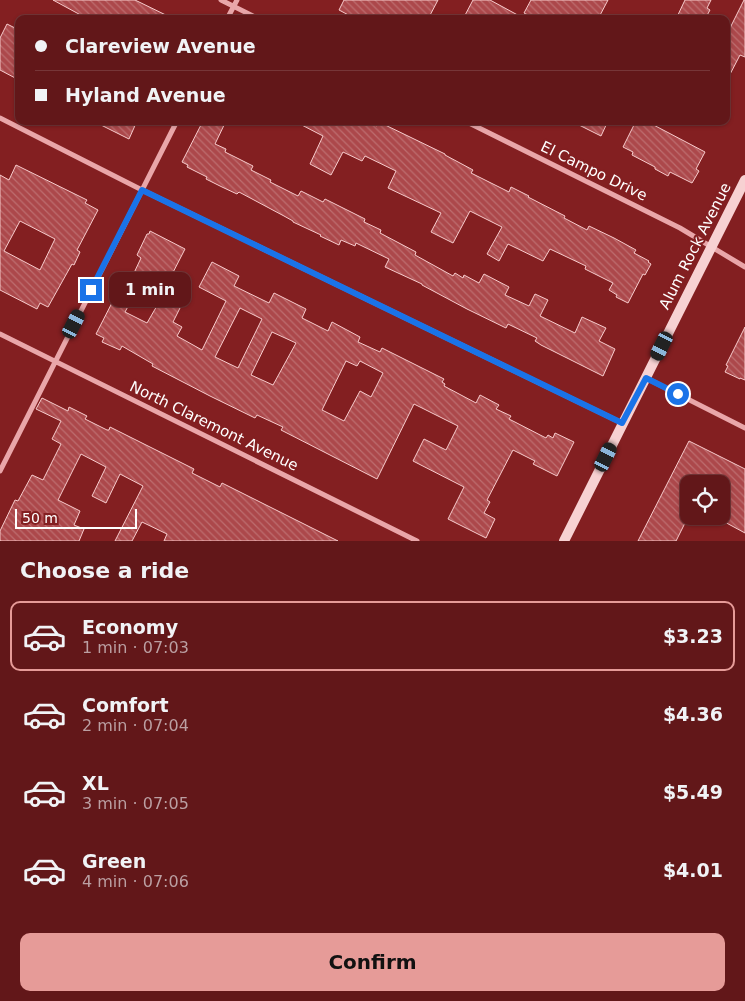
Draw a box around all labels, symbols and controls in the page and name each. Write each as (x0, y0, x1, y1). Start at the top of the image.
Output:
text: Clareview Avenue (65, 35, 256, 57)
text: Hyland Avenue (65, 84, 226, 106)
street label: El Campo Drive (538, 137, 650, 205)
street label: Alum Rock Avenue (655, 180, 735, 312)
callout: 1 min (108, 272, 191, 308)
route end (80, 279, 102, 301)
text: 1 min (125, 280, 175, 299)
car (60, 307, 87, 341)
car (648, 329, 675, 363)
street label: North Claremont Avenue (127, 377, 301, 475)
route start (667, 383, 689, 405)
car (592, 440, 619, 474)
map controls (680, 475, 730, 525)
button: locate (680, 475, 730, 525)
scale bar (15, 506, 138, 529)
text: 50 m (22, 510, 58, 526)
text: Choose a ride (20, 558, 189, 583)
icon: car (22, 614, 67, 659)
text: Economy (82, 616, 178, 638)
text: $3.23 (663, 625, 723, 647)
text: 1 min · 07:03 (82, 638, 189, 657)
icon: car (22, 692, 67, 737)
text: Comfort (82, 694, 169, 716)
text: $4.36 (663, 703, 723, 725)
text: 2 min · 07:04 (82, 716, 189, 735)
icon: car (22, 770, 67, 815)
text: XL (82, 772, 109, 794)
text: $5.49 (663, 781, 723, 803)
text: 3 min · 07:05 (82, 794, 189, 813)
icon: car (22, 848, 67, 893)
text: Green (82, 850, 146, 872)
text: $4.01 (663, 859, 723, 881)
text: 4 min · 07:06 (82, 872, 189, 891)
button: Confirm (20, 933, 725, 991)

